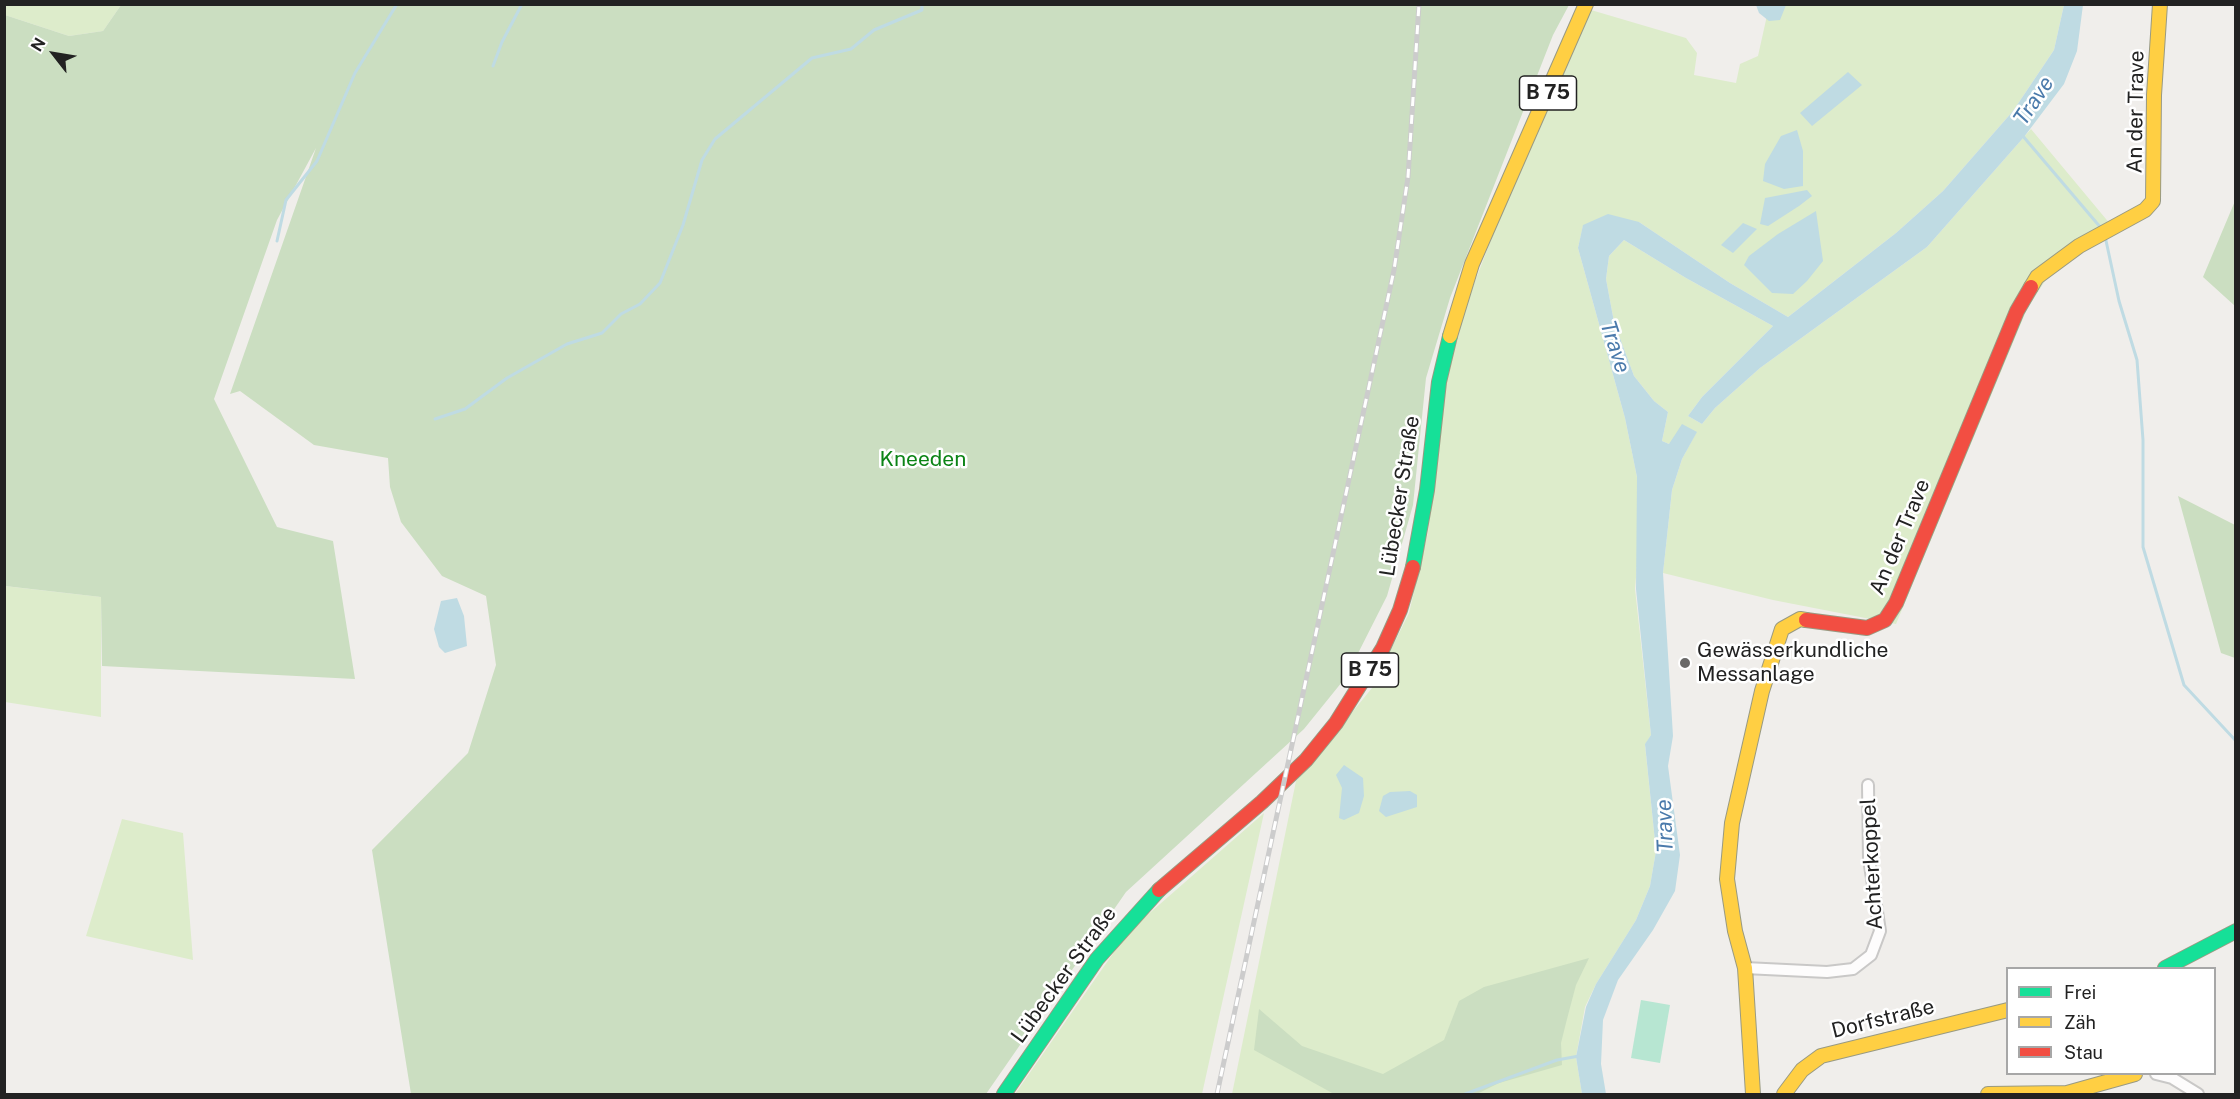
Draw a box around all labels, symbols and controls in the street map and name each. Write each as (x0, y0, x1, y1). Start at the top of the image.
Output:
north arrow (24, 24, 84, 84)
text: N (27, 34, 50, 55)
street label: An der Trave (2122, 50, 2150, 174)
water label: Trave (2008, 71, 2060, 131)
road number: B 75 (1520, 76, 1576, 110)
water label: Trave (1594, 318, 1636, 376)
street label: Lübecker Straße (1375, 414, 1425, 578)
park label: Kneeden (880, 447, 966, 473)
street label: An der Trave (1864, 475, 1936, 599)
place label: Gewässerkundliche Messanlage (1697, 638, 1888, 688)
road number: B 75 (1342, 653, 1398, 687)
marker: Gewässerkundliche Messanlage (1678, 656, 1692, 670)
street label: Achterkoppel (1856, 797, 1888, 931)
water label: Trave (1651, 799, 1679, 853)
street label: Lübecker Straße (1006, 902, 1122, 1048)
legend (2006, 967, 2216, 1075)
text: Frei (2064, 982, 2096, 1003)
street label: Dorfstraße (1829, 994, 1937, 1044)
text: Zäh (2064, 1012, 2096, 1033)
text: Stau (2064, 1042, 2103, 1063)

